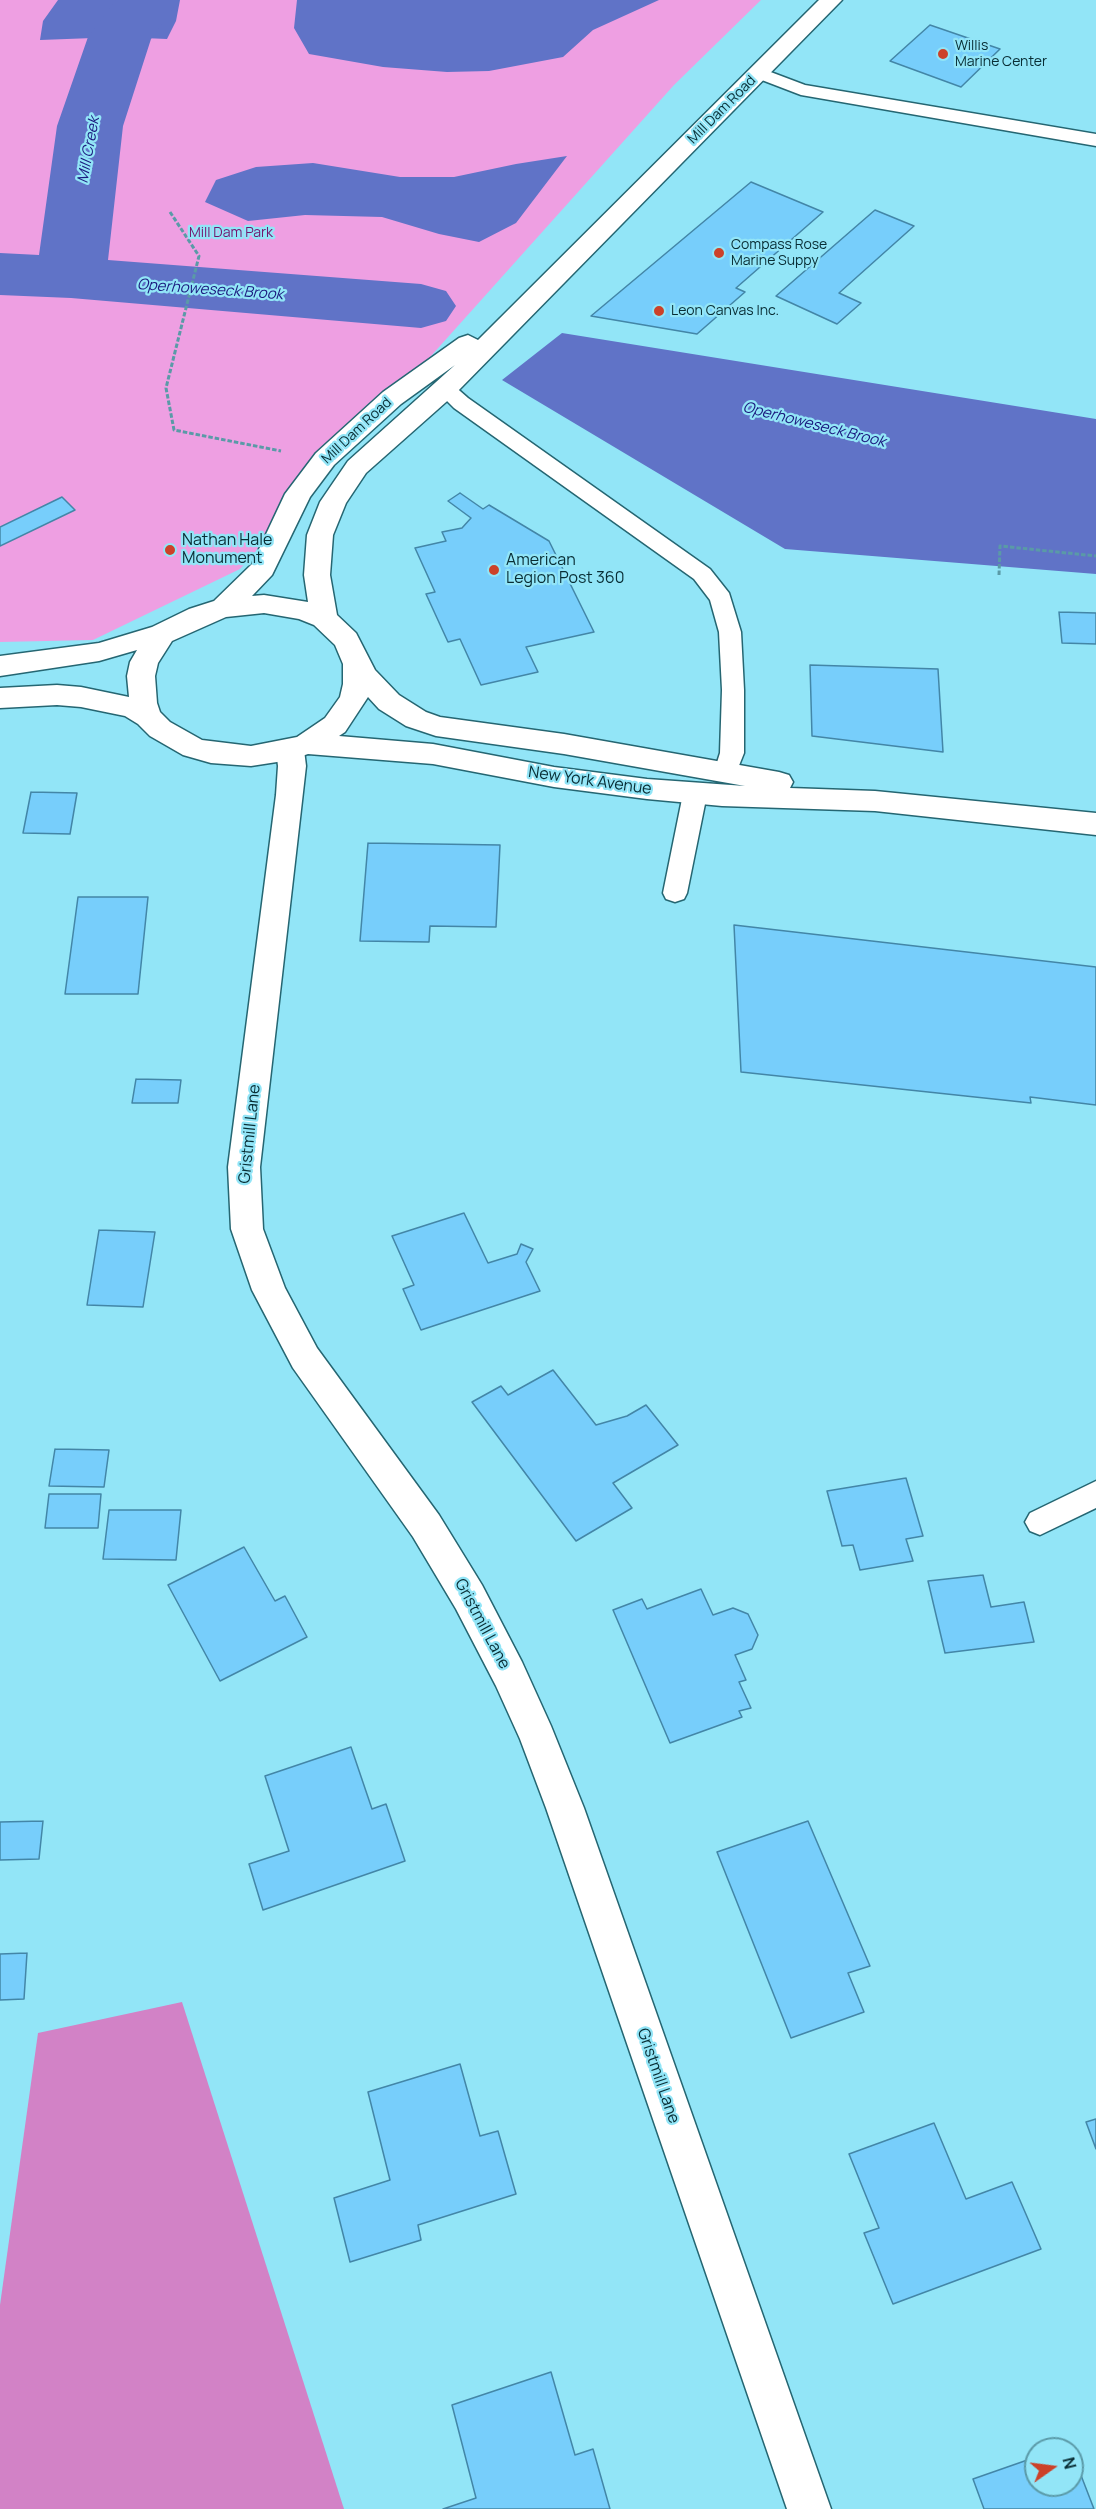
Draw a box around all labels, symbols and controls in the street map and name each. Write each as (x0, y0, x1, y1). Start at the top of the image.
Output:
place label: Willis Marine Center (955, 38, 1047, 70)
marker: Willis Marine Center (936, 47, 950, 61)
street label: Mill Dam Road (684, 72, 760, 148)
water label: Mill Creek (74, 115, 104, 185)
park label: Mill Dam Park (189, 225, 273, 241)
place label: Compass Rose Marine Suppy (731, 237, 827, 270)
marker: Compass Rose Marine Suppy (712, 246, 726, 260)
water label: Operhoweseck Brook (136, 276, 284, 304)
place label: Leon Canvas Inc. (671, 303, 779, 319)
marker: Leon Canvas Inc. (652, 304, 666, 318)
street label: Mill Dam Road (319, 394, 395, 468)
water label: Operhoweseck Brook (741, 399, 887, 451)
place label: Nathan Hale Monument (182, 531, 272, 569)
marker: Nathan Hale Monument (163, 543, 177, 557)
place label: American Legion Post 360 (506, 551, 624, 589)
marker: American Legion Post 360 (487, 563, 501, 577)
street label: New York Avenue (527, 763, 653, 799)
street label: Gristmill Lane (235, 1084, 265, 1184)
street label: Gristmill Lane (450, 1576, 514, 1672)
street label: Gristmill Lane (633, 2026, 683, 2126)
north arrow (1024, 2437, 1084, 2497)
text: N (1057, 2455, 1082, 2471)

